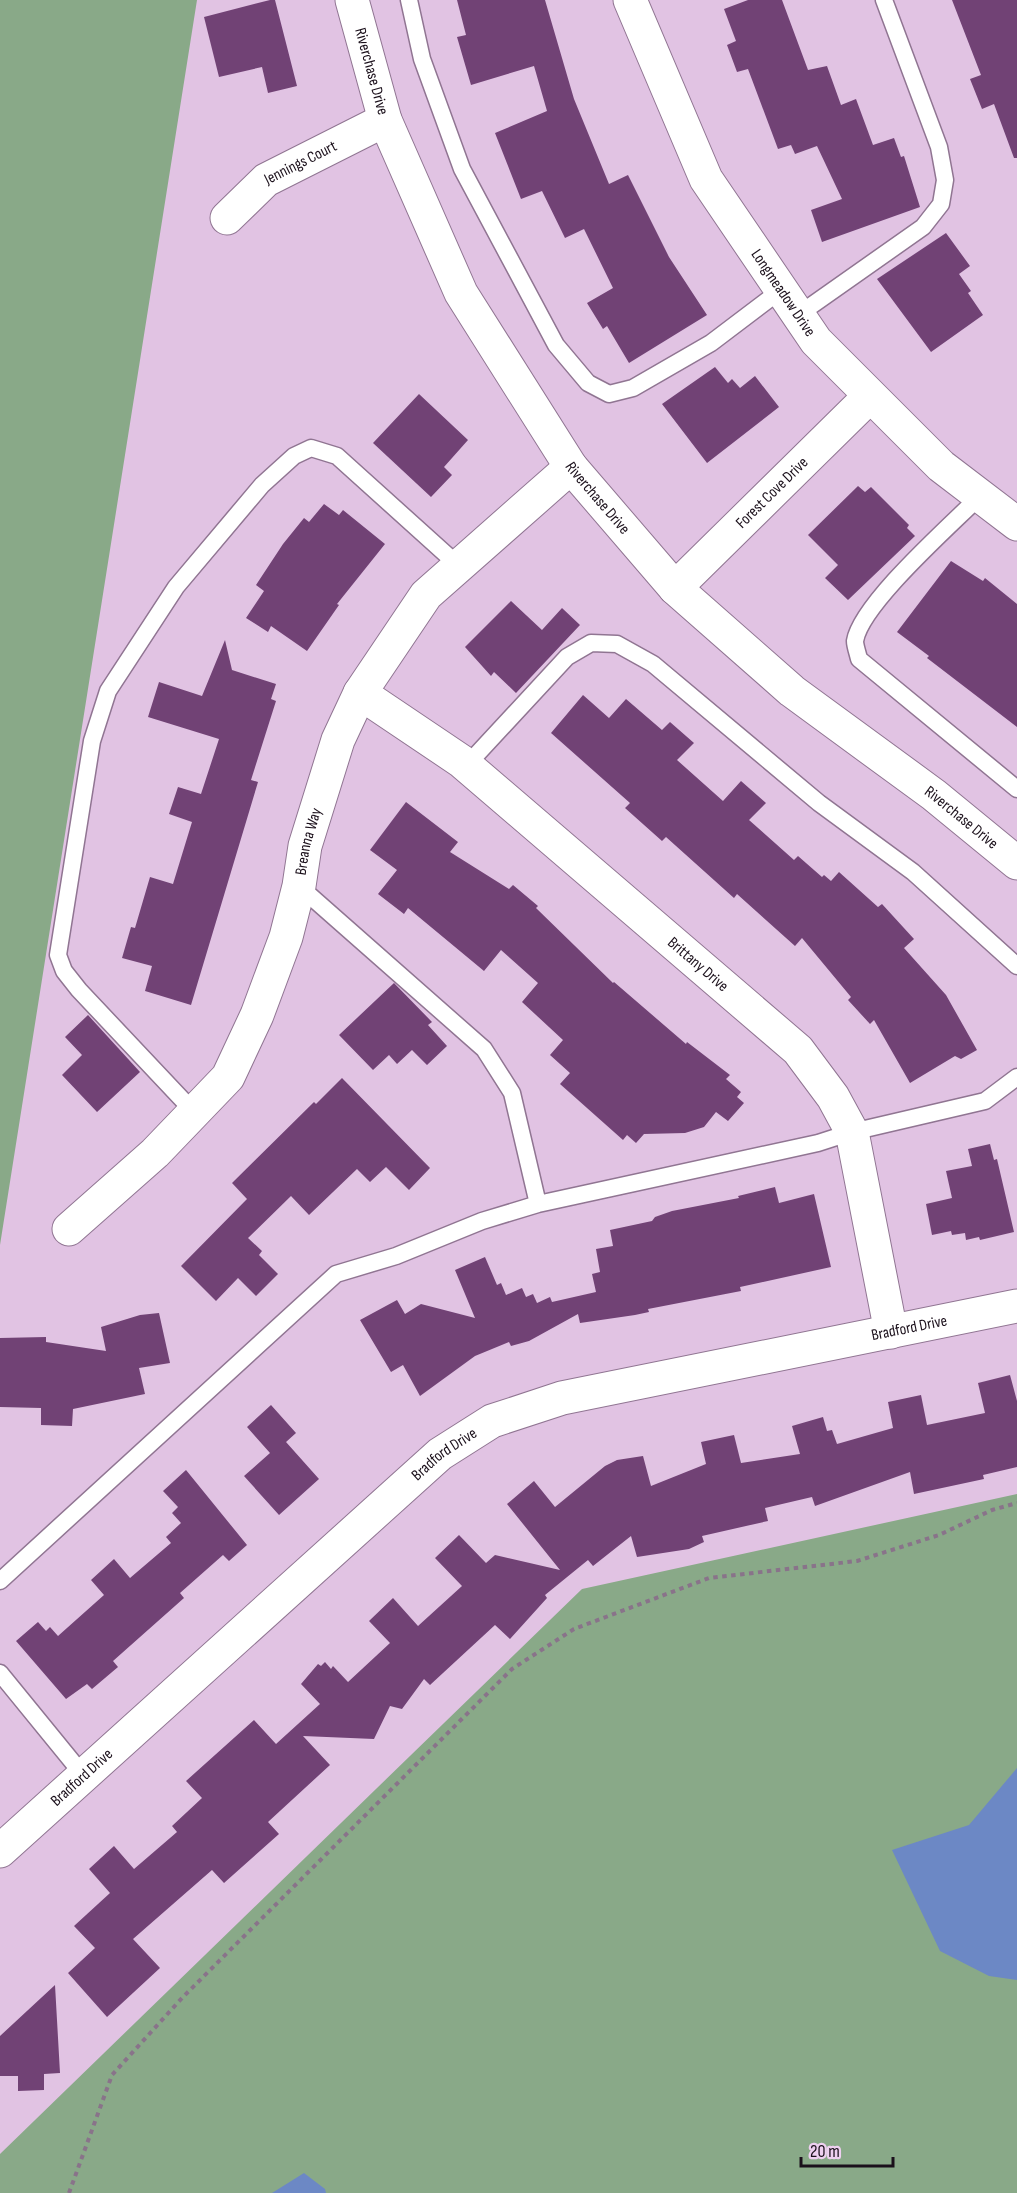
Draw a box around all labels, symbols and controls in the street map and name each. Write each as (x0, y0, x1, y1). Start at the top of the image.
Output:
street label: Riverchase Drive (351, 26, 393, 117)
street label: Jennings Court (260, 136, 340, 189)
street label: Longmeadow Drive (747, 246, 820, 340)
street label: Forest Cove Drive (732, 453, 812, 532)
street label: Riverchase Drive (561, 459, 634, 538)
street label: Riverchase Drive (921, 782, 1002, 853)
street label: Breanna Way (291, 805, 326, 876)
street label: Brittany Drive (664, 933, 732, 996)
street label: Bradford Drive (870, 1311, 949, 1345)
street label: Bradford Drive (408, 1424, 480, 1485)
street label: Bradford Drive (47, 1745, 117, 1810)
scale bar (801, 2130, 892, 2168)
text: 20 m (810, 2141, 840, 2162)

